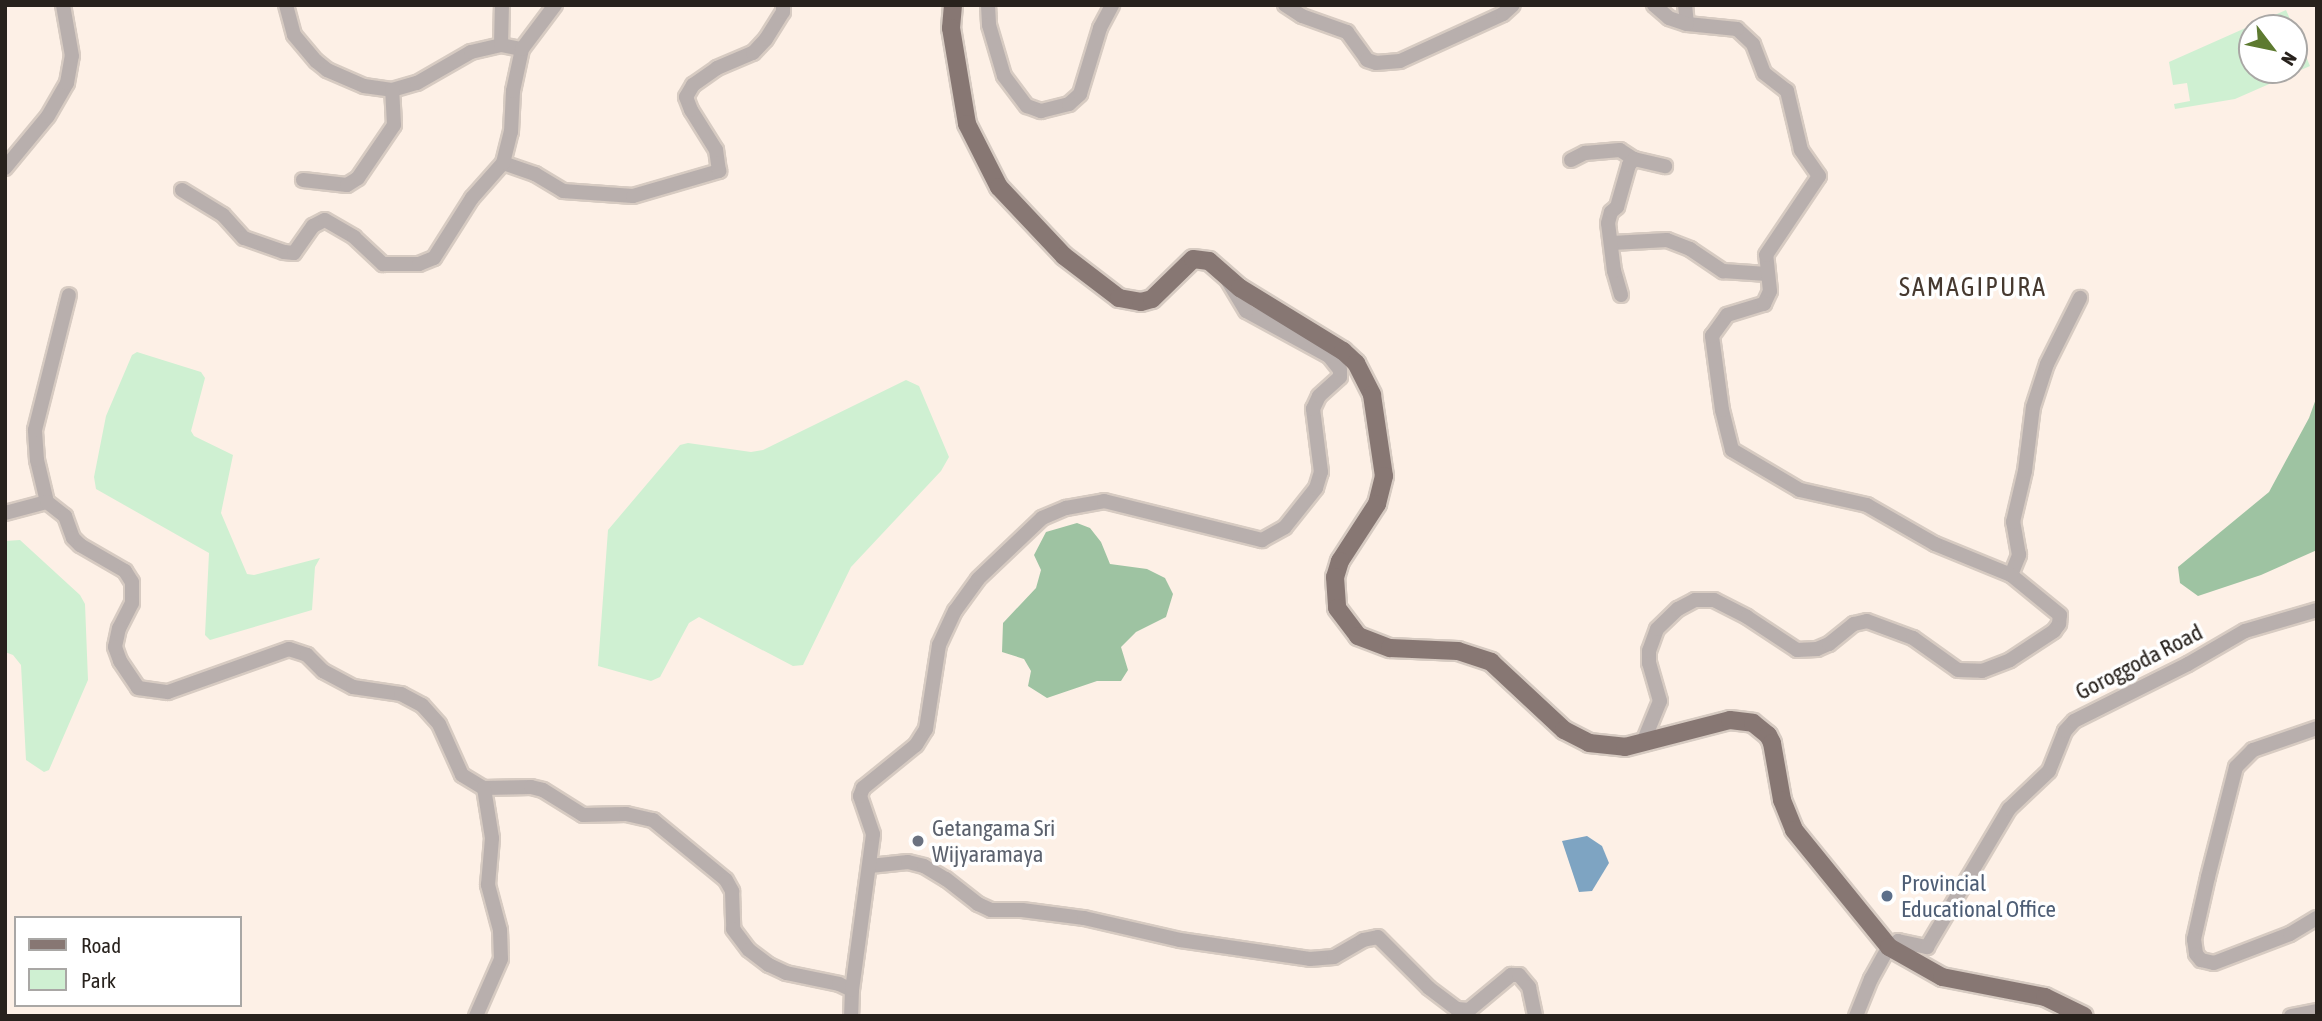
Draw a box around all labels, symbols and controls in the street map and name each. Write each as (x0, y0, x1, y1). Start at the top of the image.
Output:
north arrow (2238, 14, 2308, 84)
text: N (2277, 48, 2301, 70)
district label: SAMAGIPURA (1900, 272, 2046, 304)
street label: Goroggoda Road (2071, 618, 2207, 706)
place label: Getangama Sri Wijyaramaya (932, 814, 1055, 868)
marker: Getangama Sri Wijyaramaya (910, 833, 926, 849)
place label: Provincial Educational Office (1901, 869, 2056, 923)
marker: Provincial Educational Office (1879, 888, 1895, 904)
legend (14, 916, 242, 1007)
text: Road (81, 933, 121, 957)
text: Park (81, 968, 116, 992)

